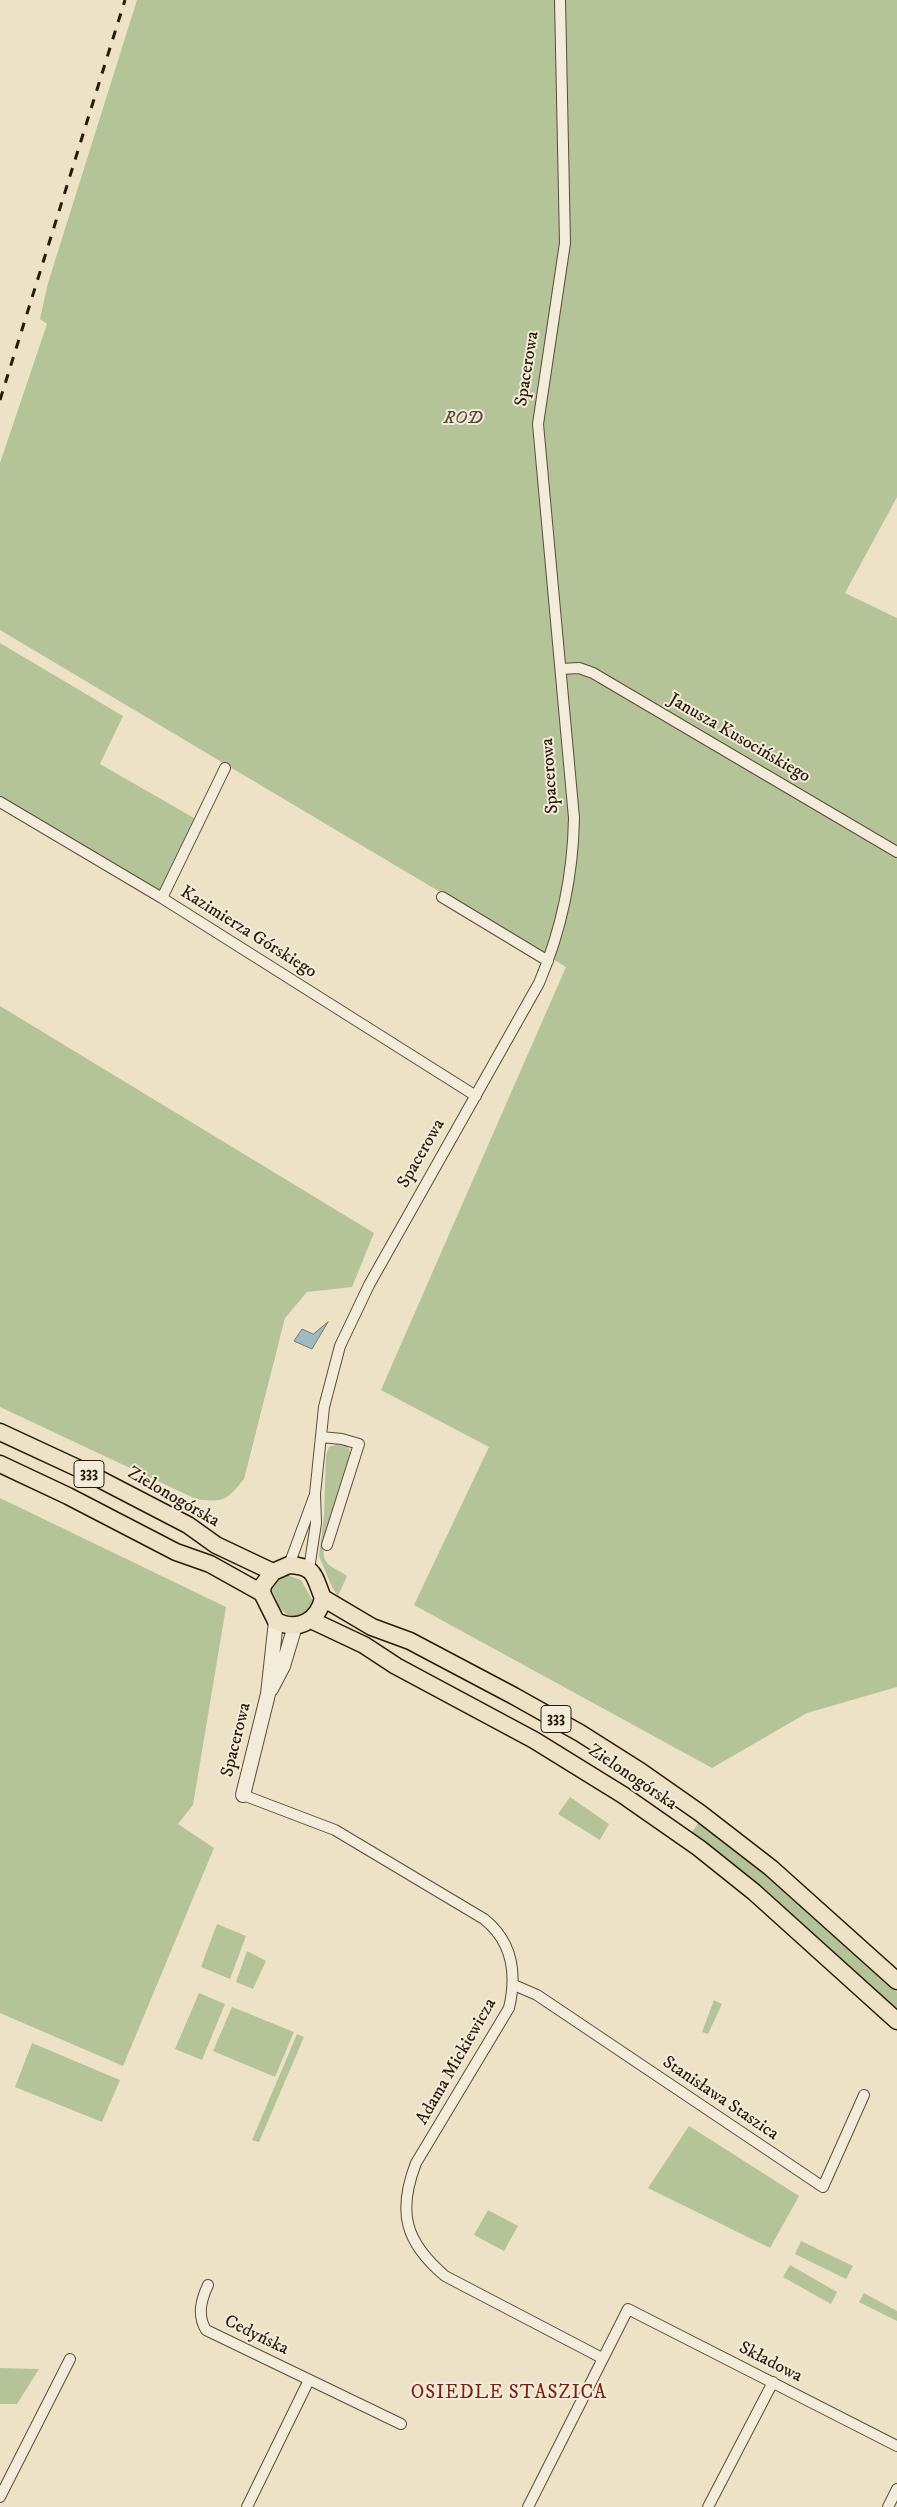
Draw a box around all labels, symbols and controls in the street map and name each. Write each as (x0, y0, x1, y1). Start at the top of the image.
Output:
street label: Spacerowa (511, 330, 545, 408)
park label: ROD (443, 408, 483, 430)
street label: Janusza Kusocińskiego (664, 690, 814, 788)
street label: Spacerowa (538, 737, 564, 815)
street label: Kazimierza Górskiego (176, 882, 320, 984)
street label: Spacerowa (394, 1116, 450, 1192)
road number: 333 (74, 1460, 104, 1488)
street label: Zielonogórska (123, 1463, 223, 1533)
street label: Spacerowa (217, 1701, 257, 1779)
road number: 333 (541, 1706, 571, 1732)
street label: Zielonogórska (583, 1740, 681, 1816)
street label: Adama Mickiewicza (412, 1995, 502, 2129)
street label: Stanisława Staszica (658, 2052, 782, 2146)
street label: Cedyńska (220, 2311, 292, 2361)
street label: Składowa (735, 2338, 805, 2388)
district label: OSIEDLE STASZICA (409, 2383, 609, 2405)

